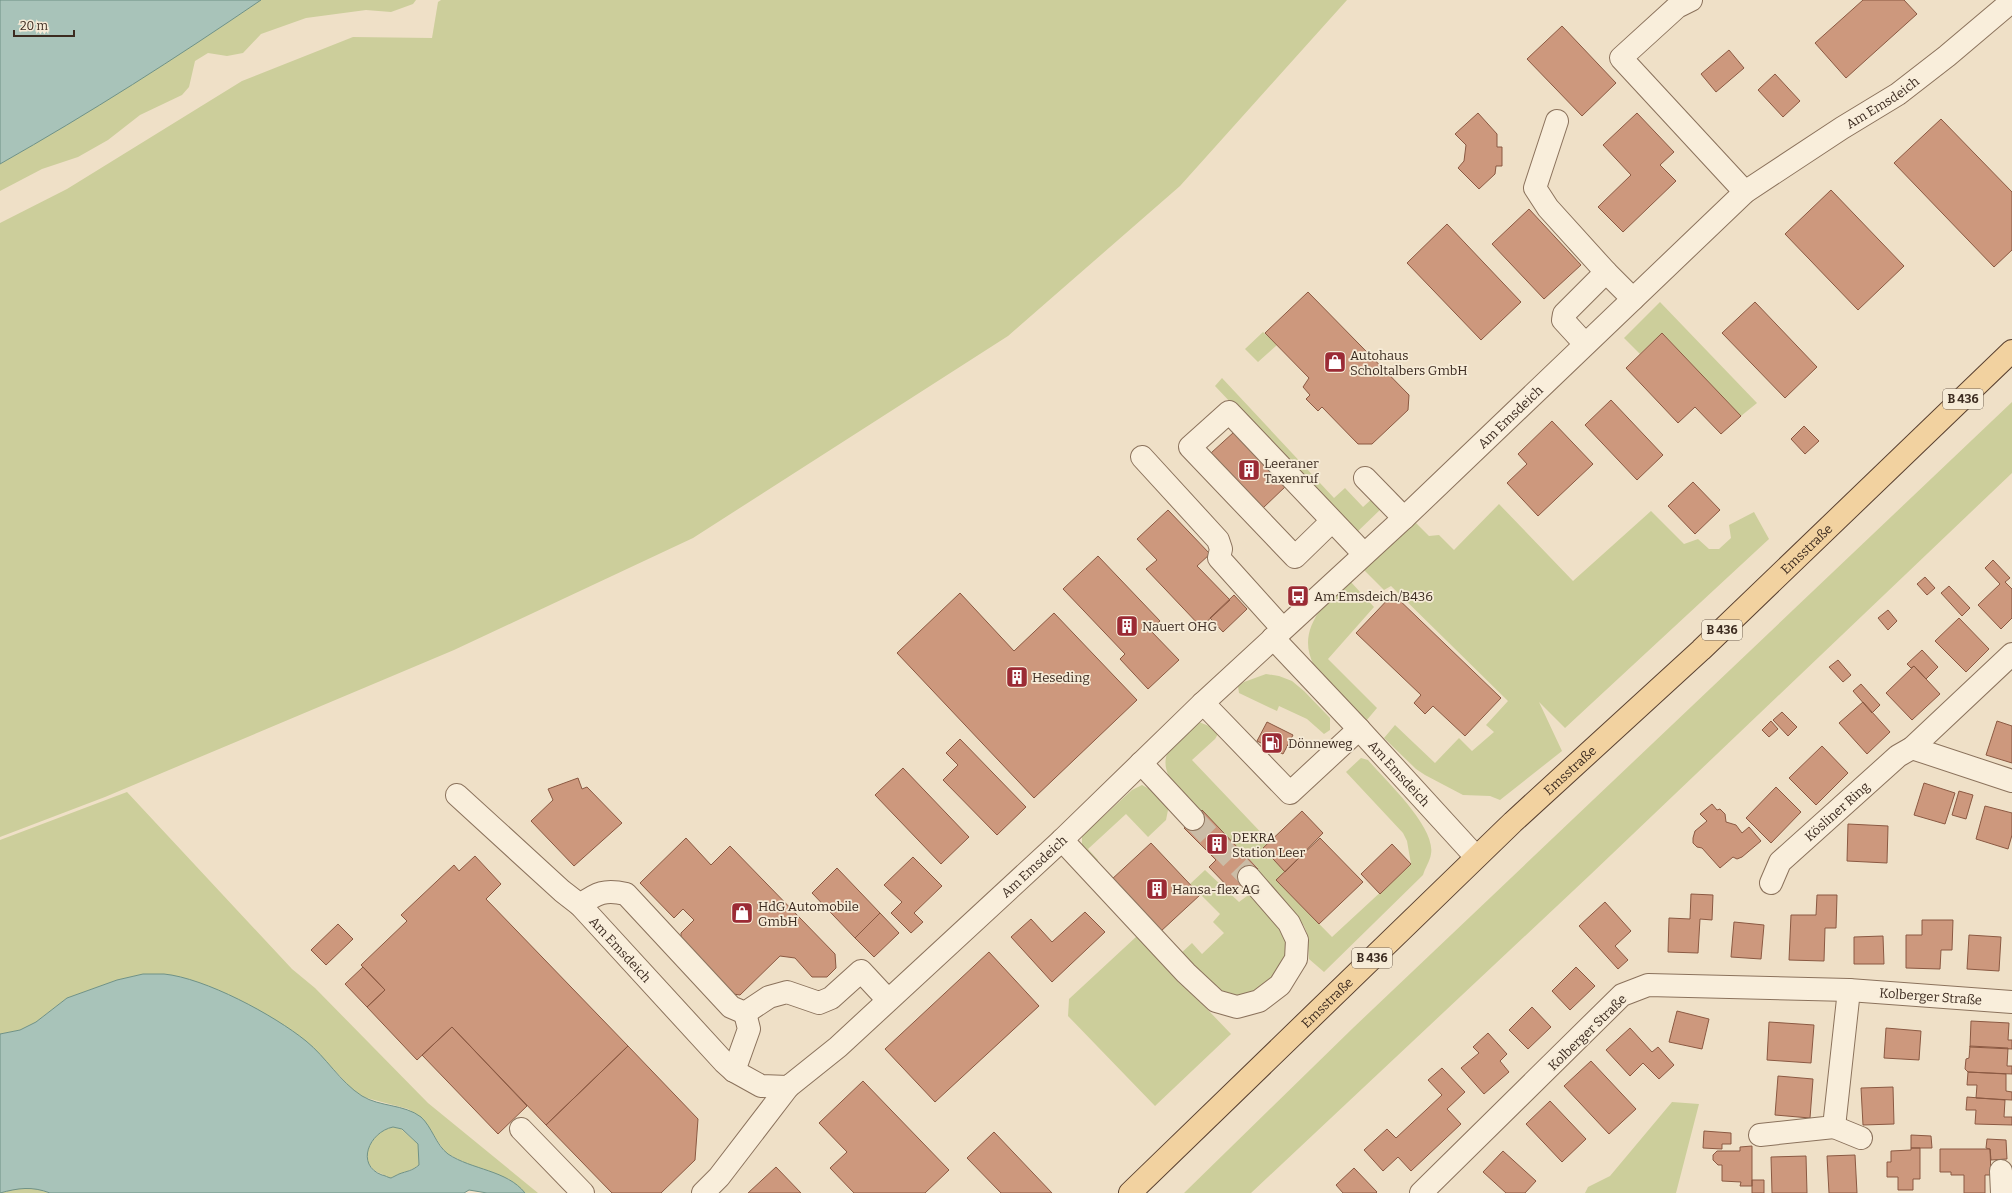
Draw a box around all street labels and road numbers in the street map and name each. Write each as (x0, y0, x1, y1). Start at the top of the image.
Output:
street label: Am Emsdeich (1843, 74, 1922, 132)
street label: Am Emsdeich (1475, 383, 1546, 451)
road number: B 436 (1943, 389, 1983, 409)
street label: Emsstraße (1778, 521, 1835, 577)
road number: B 436 (1702, 620, 1742, 640)
street label: Am Emsdeich (1365, 737, 1433, 809)
street label: Emsstraße (1541, 743, 1599, 798)
street label: Kösliner Ring (1802, 779, 1872, 844)
street label: Am Emsdeich (998, 833, 1070, 900)
street label: Am Emsdeich (586, 914, 654, 985)
road number: B 436 (1352, 948, 1392, 968)
street label: Emsstraße (1298, 975, 1356, 1031)
street label: Kolberger Straße (1879, 985, 1983, 1008)
street label: Kolberger Straße (1545, 991, 1630, 1073)

